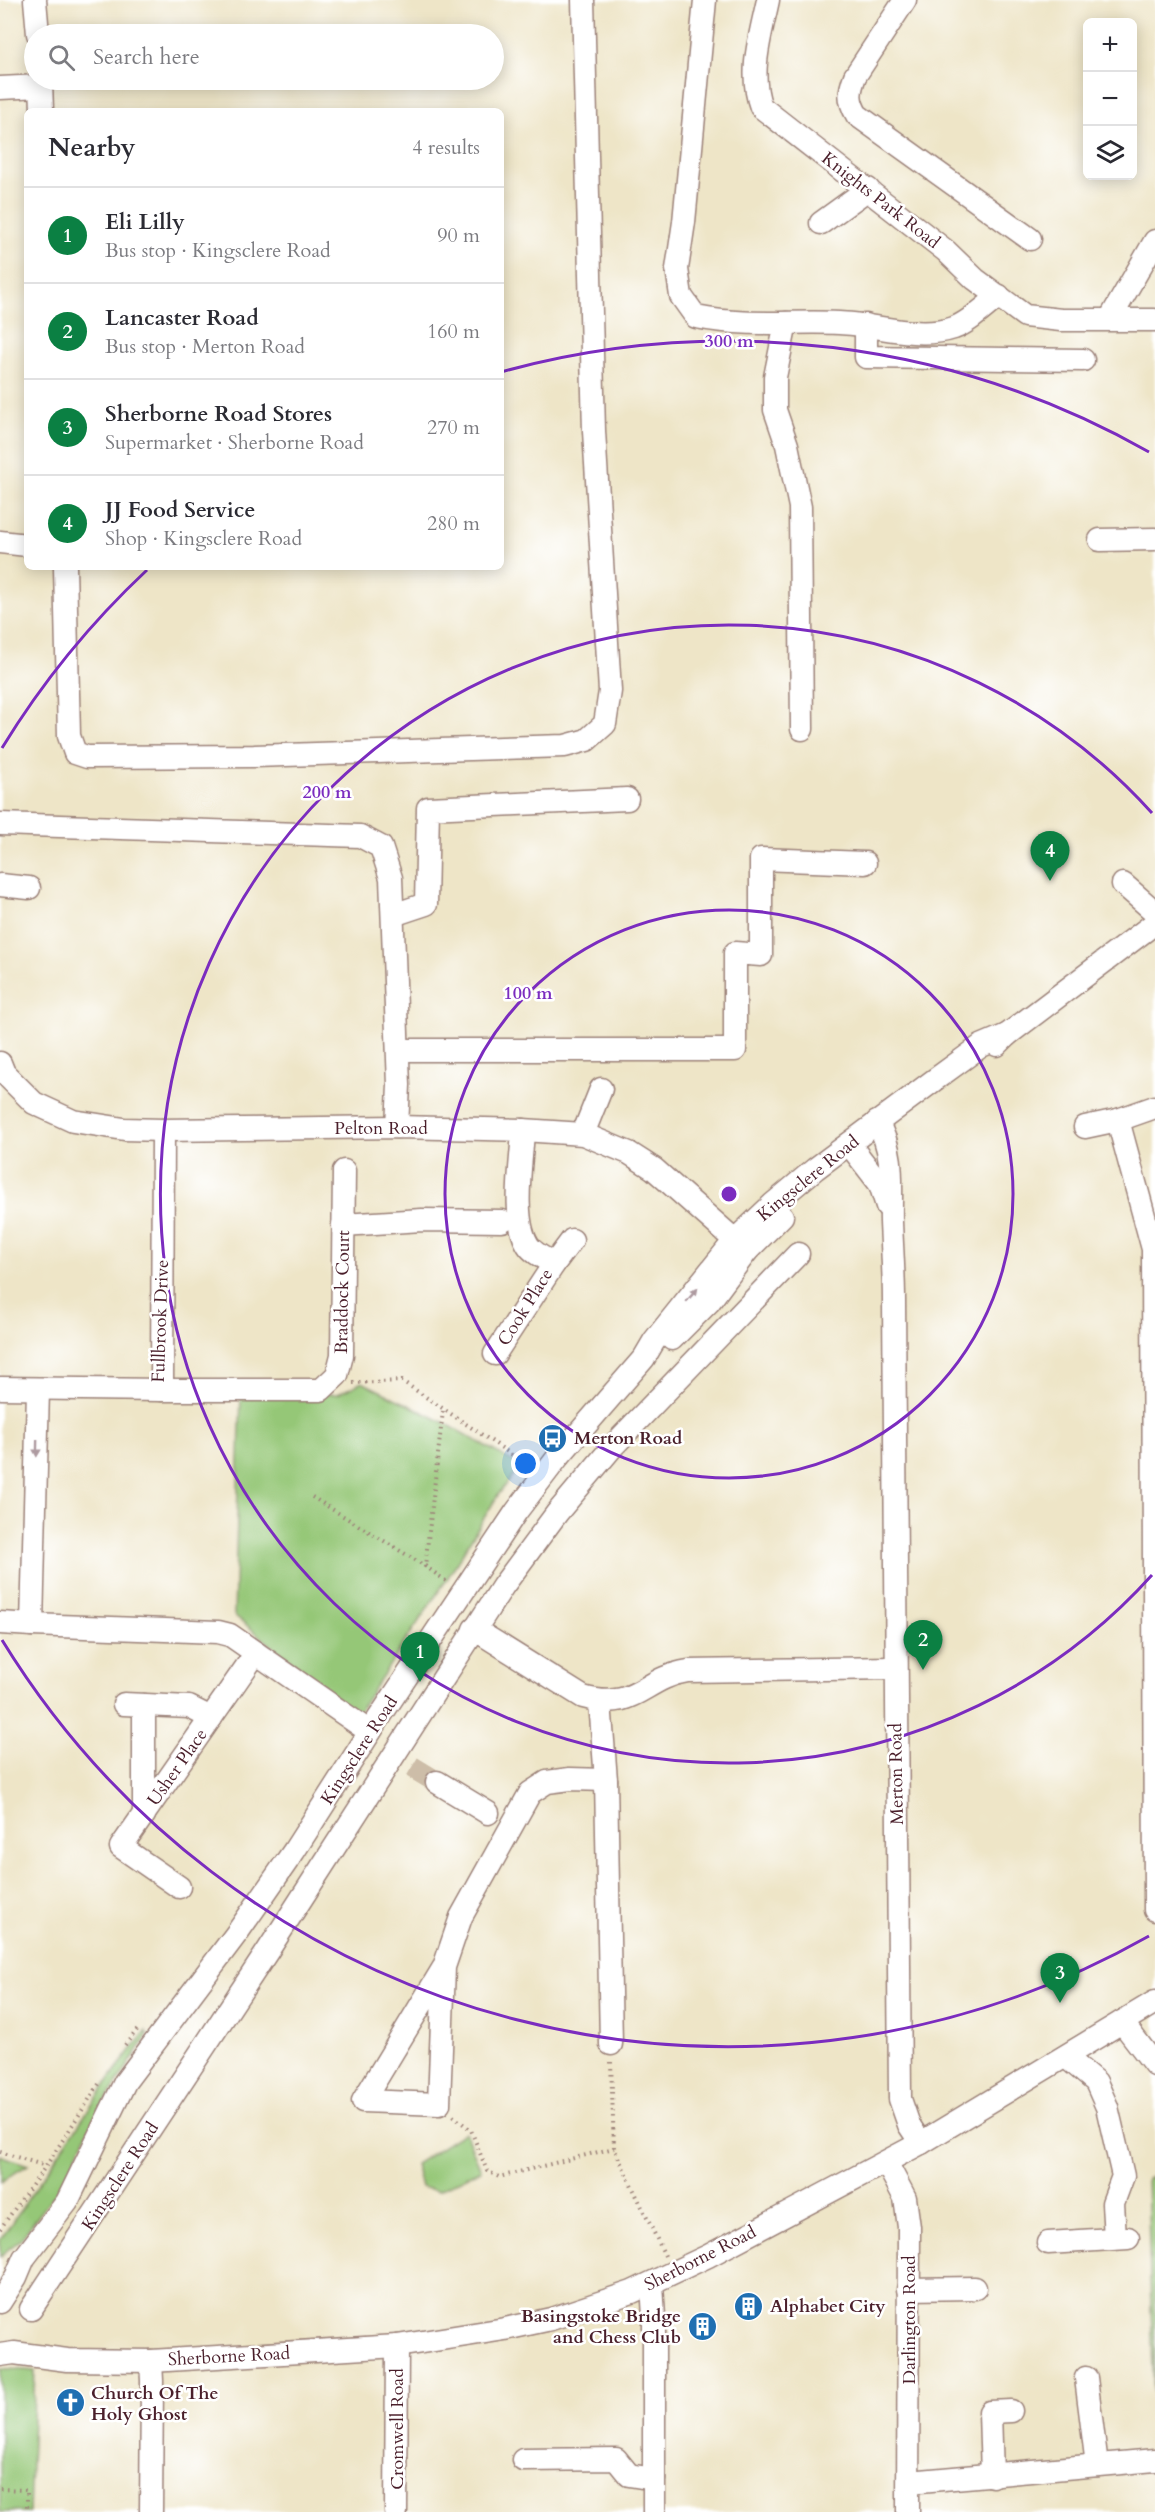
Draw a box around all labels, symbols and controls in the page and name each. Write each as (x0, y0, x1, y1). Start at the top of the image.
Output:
map controls (1083, 18, 1137, 180)
button: + (1083, 18, 1137, 72)
search box (24, 24, 504, 90)
icon: search (45, 41, 78, 74)
text: Search here (93, 42, 200, 72)
button: − (1083, 72, 1137, 126)
button: layers (1083, 126, 1137, 180)
text: Nearby (48, 130, 136, 165)
text: 4 results (412, 134, 480, 161)
street label: Knights Park Road (816, 146, 946, 255)
text: Eli Lilly (105, 207, 185, 237)
text: 1 (62, 222, 73, 249)
text: 90 m (437, 222, 480, 249)
text: Bus stop · Kingsclere Road (105, 237, 331, 264)
text: Lancaster Road (105, 303, 259, 333)
text: 2 (62, 318, 73, 345)
text: 160 m (427, 318, 480, 345)
text: 300 m (704, 329, 754, 354)
text: Bus stop · Merton Road (105, 333, 305, 360)
text: Sherborne Road Stores (105, 399, 332, 429)
text: 3 (62, 414, 73, 441)
text: 270 m (427, 414, 480, 441)
text: Supermarket · Sherborne Road (105, 429, 364, 456)
text: JJ Food Service (105, 495, 255, 525)
text: 4 (62, 510, 73, 537)
text: 280 m (427, 510, 480, 537)
text: Shop · Kingsclere Road (105, 525, 302, 552)
text: 200 m (302, 780, 352, 805)
pin: 4 (1030, 832, 1070, 881)
text: 100 m (503, 981, 553, 1006)
street label: Pelton Road (334, 1116, 428, 1141)
street label: Kingsclere Road (752, 1129, 865, 1227)
centre of rings (719, 1184, 739, 1204)
street label: Braddock Court (329, 1230, 356, 1354)
street label: Fullbrook Drive (146, 1259, 175, 1383)
street label: Cook Place (492, 1264, 559, 1351)
one-way arrow (685, 1287, 698, 1303)
bus stop icon: Merton Road (537, 1422, 569, 1454)
place label: Merton Road (574, 1426, 683, 1451)
one-way arrow (32, 1439, 42, 1458)
your location (511, 1449, 540, 1478)
pin: 2 (904, 1620, 942, 1670)
pin: 1 (400, 1632, 440, 1682)
street label: Kingsclere Road (315, 1691, 404, 1809)
street label: Merton Road (883, 1722, 910, 1825)
street label: Usher Place (141, 1723, 213, 1811)
pin: 3 (1040, 1954, 1080, 2003)
street label: Kingsclere Road (76, 2117, 165, 2235)
street label: Sherborne Road (640, 2219, 761, 2297)
street label: Darlington Road (897, 2255, 922, 2384)
building icon: Alphabet City (733, 2290, 765, 2322)
place label: Alphabet City (770, 2294, 886, 2319)
place label: Basingstoke Bridge and Chess Club (521, 2304, 681, 2350)
building icon: Basingstoke Bridge and Chess Club (686, 2310, 718, 2342)
street label: Sherborne Road (167, 2341, 291, 2372)
street label: Cromwell Road (385, 2368, 410, 2490)
place label: Church Of The Holy Ghost (91, 2381, 218, 2427)
church icon: Church Of The Holy Ghost (54, 2387, 86, 2419)

